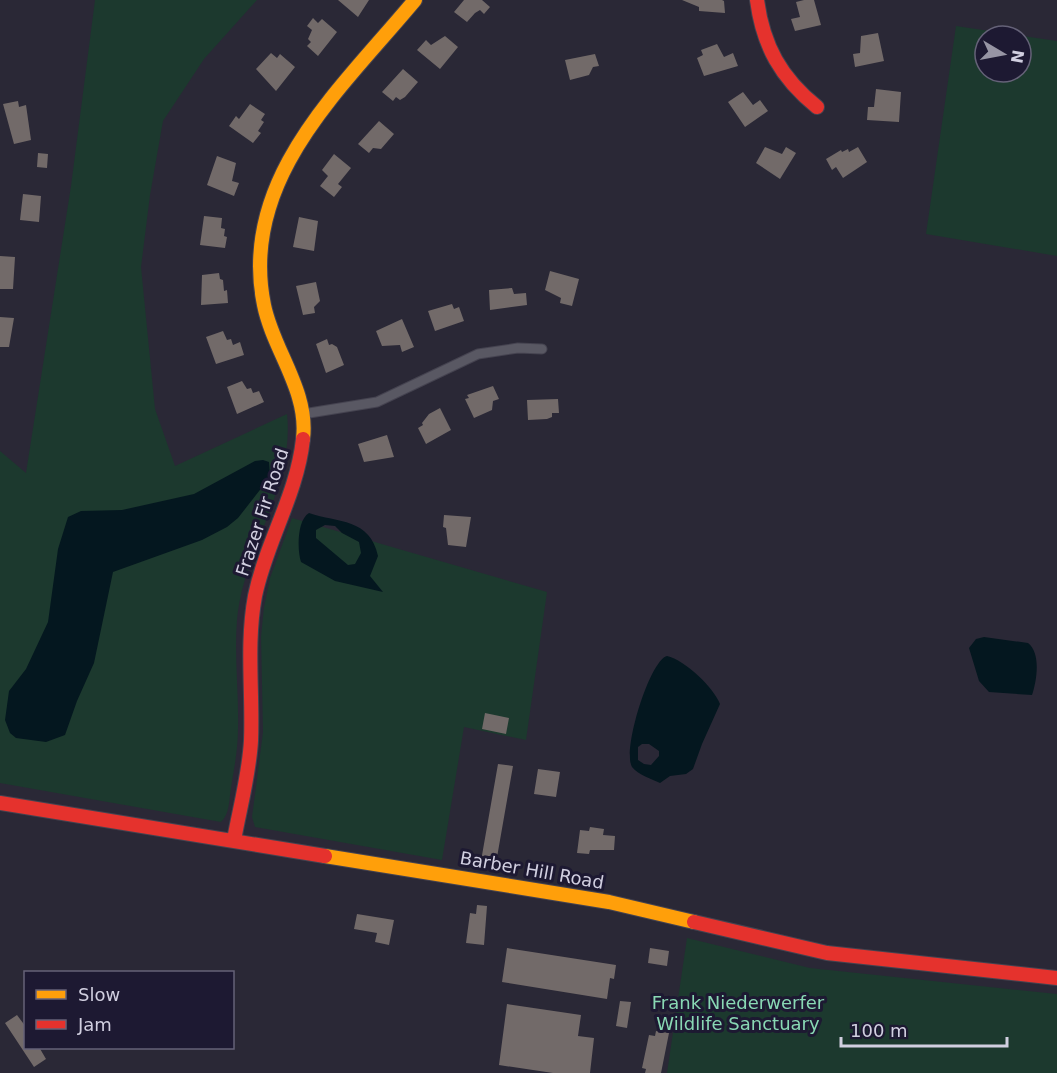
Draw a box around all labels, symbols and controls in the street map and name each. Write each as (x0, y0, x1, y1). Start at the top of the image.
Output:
north arrow (973, 24, 1033, 84)
text: N (1007, 48, 1028, 65)
street label: Frazer Fir Road (231, 445, 293, 579)
street label: Barber Hill Road (458, 847, 606, 893)
legend (24, 971, 234, 1049)
text: Slow (78, 984, 120, 1005)
park label: Frank Niederwerfer Wildlife Sanctuary (652, 992, 825, 1034)
scale bar (841, 1010, 1008, 1048)
text: Jam (77, 1014, 112, 1035)
text: 100 m (850, 1020, 908, 1041)

